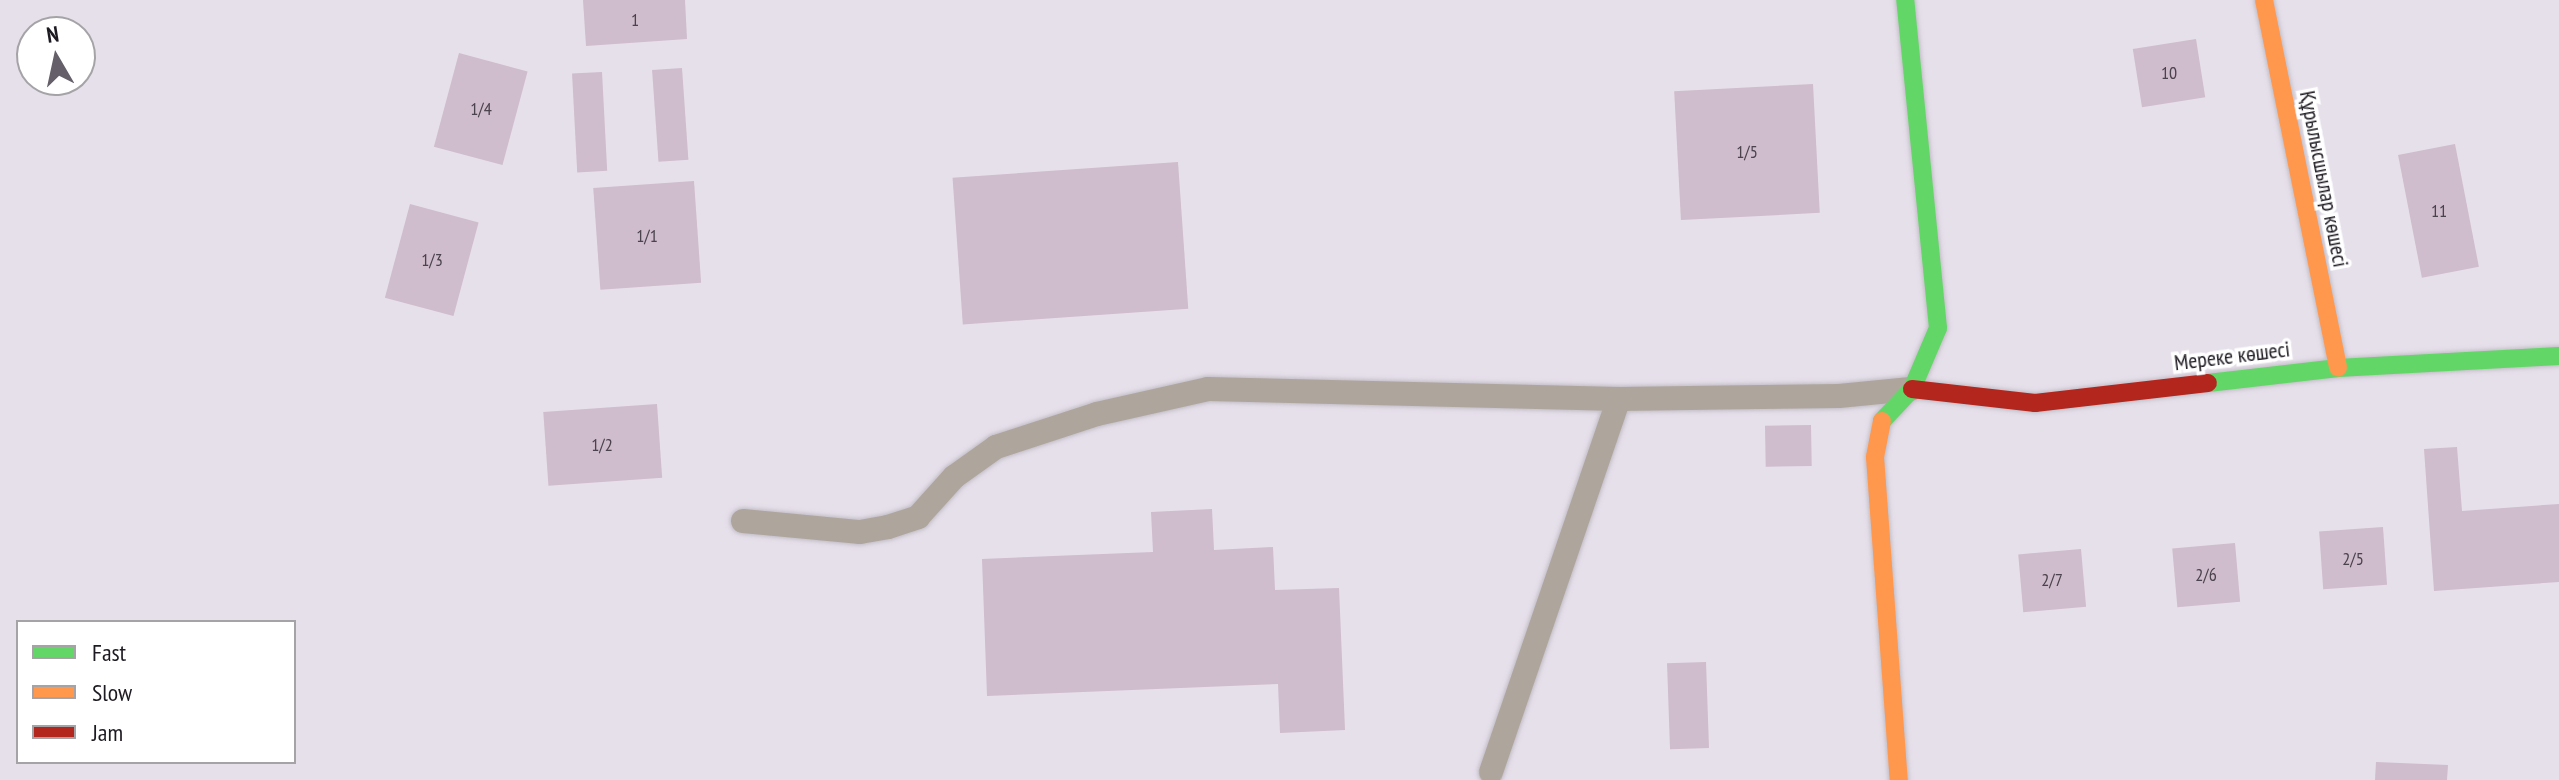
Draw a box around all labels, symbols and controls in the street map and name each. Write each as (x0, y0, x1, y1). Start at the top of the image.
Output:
house number: 1 (631, 9, 639, 31)
north arrow (16, 16, 96, 96)
text: N (44, 20, 61, 49)
house number: 10 (2161, 62, 2177, 84)
street label: Құрылысшылар көшесі (2294, 89, 2354, 269)
house number: 1/4 (470, 98, 492, 120)
house number: 1/5 (1736, 141, 1758, 163)
house number: 11 (2431, 200, 2447, 222)
house number: 1/1 (636, 225, 658, 247)
house number: 1/3 (421, 249, 443, 271)
street label: Мереке көшесі (2173, 336, 2291, 376)
house number: 1/2 (591, 434, 613, 456)
house number: 2/5 (2342, 548, 2364, 570)
house number: 2/6 (2195, 564, 2217, 586)
house number: 2/7 (2041, 569, 2063, 591)
legend (16, 620, 296, 764)
text: Fast (92, 637, 126, 668)
text: Slow (92, 677, 132, 708)
text: Jam (92, 717, 123, 748)

